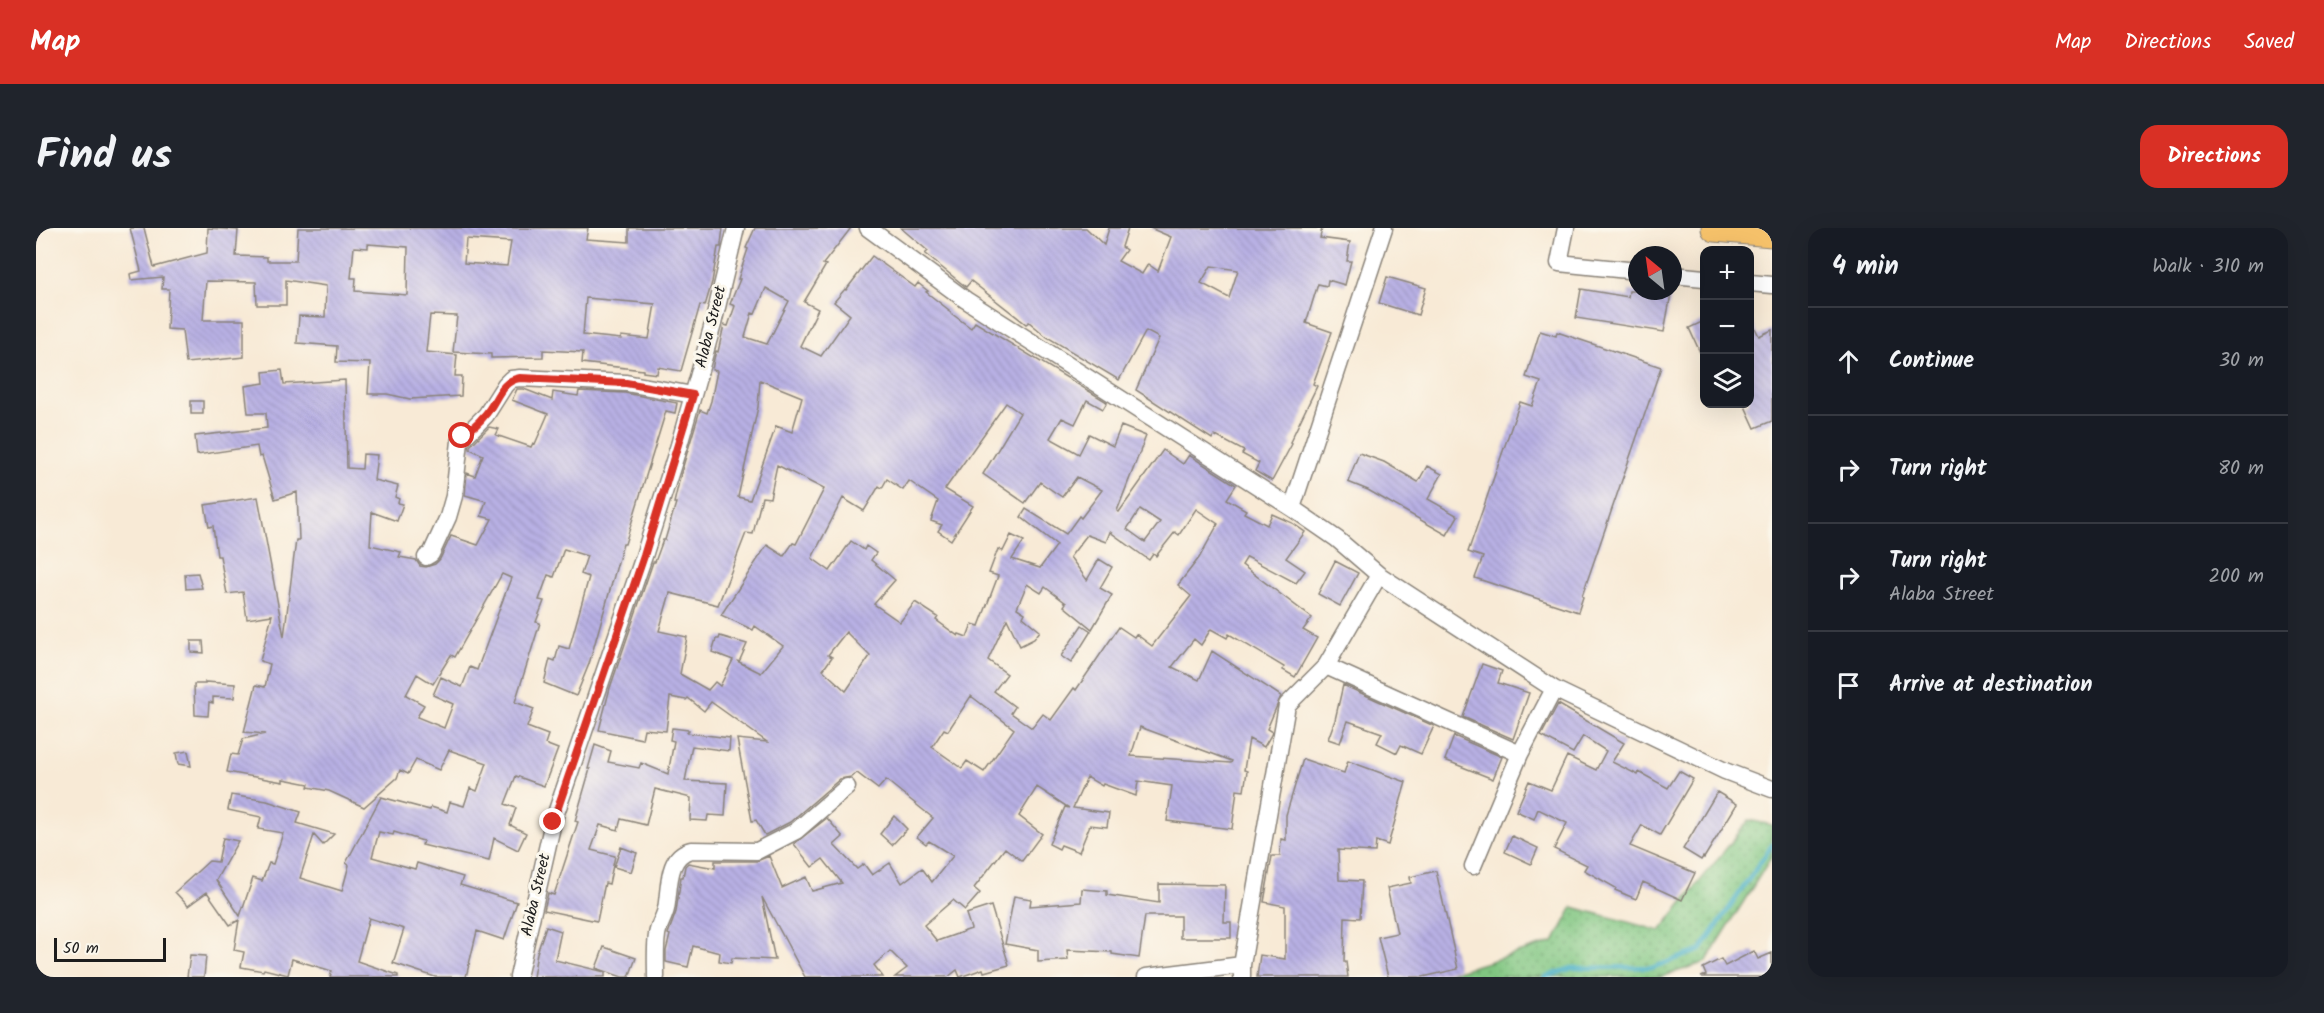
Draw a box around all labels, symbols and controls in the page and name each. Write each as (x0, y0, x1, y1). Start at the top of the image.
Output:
text: Map (30, 20, 81, 65)
text: Map (2055, 26, 2091, 59)
text: Directions (2124, 26, 2211, 59)
text: Saved (2244, 26, 2294, 59)
text: Find us (36, 123, 172, 190)
button: Directions (2140, 125, 2288, 188)
north arrow (1628, 246, 1682, 300)
map controls (1700, 246, 1754, 408)
button: + (1700, 246, 1754, 300)
text: 4 min (1832, 246, 1899, 288)
text: Walk · 310 m (2152, 251, 2264, 283)
street label: Alaba Street (689, 282, 733, 371)
button: − (1700, 300, 1754, 354)
text: Continue (1889, 344, 1974, 379)
icon: ahead (1832, 345, 1865, 378)
text: 30 m (2219, 345, 2264, 377)
button: layers (1700, 354, 1754, 408)
route start (448, 422, 474, 448)
text: Turn right (1889, 452, 1987, 487)
icon: right (1832, 453, 1865, 486)
text: 80 m (2218, 453, 2264, 485)
text: Turn right (1889, 544, 1987, 579)
icon: right (1832, 561, 1865, 594)
text: 200 m (2208, 561, 2264, 593)
text: Alaba Street (1889, 579, 1994, 611)
text: Arrive at destination (1889, 668, 2092, 703)
icon: arrive (1832, 669, 1865, 702)
route end (539, 808, 565, 834)
street label: Alaba Street (514, 850, 558, 939)
scale bar (54, 935, 166, 962)
text: 50 m (63, 936, 99, 961)

